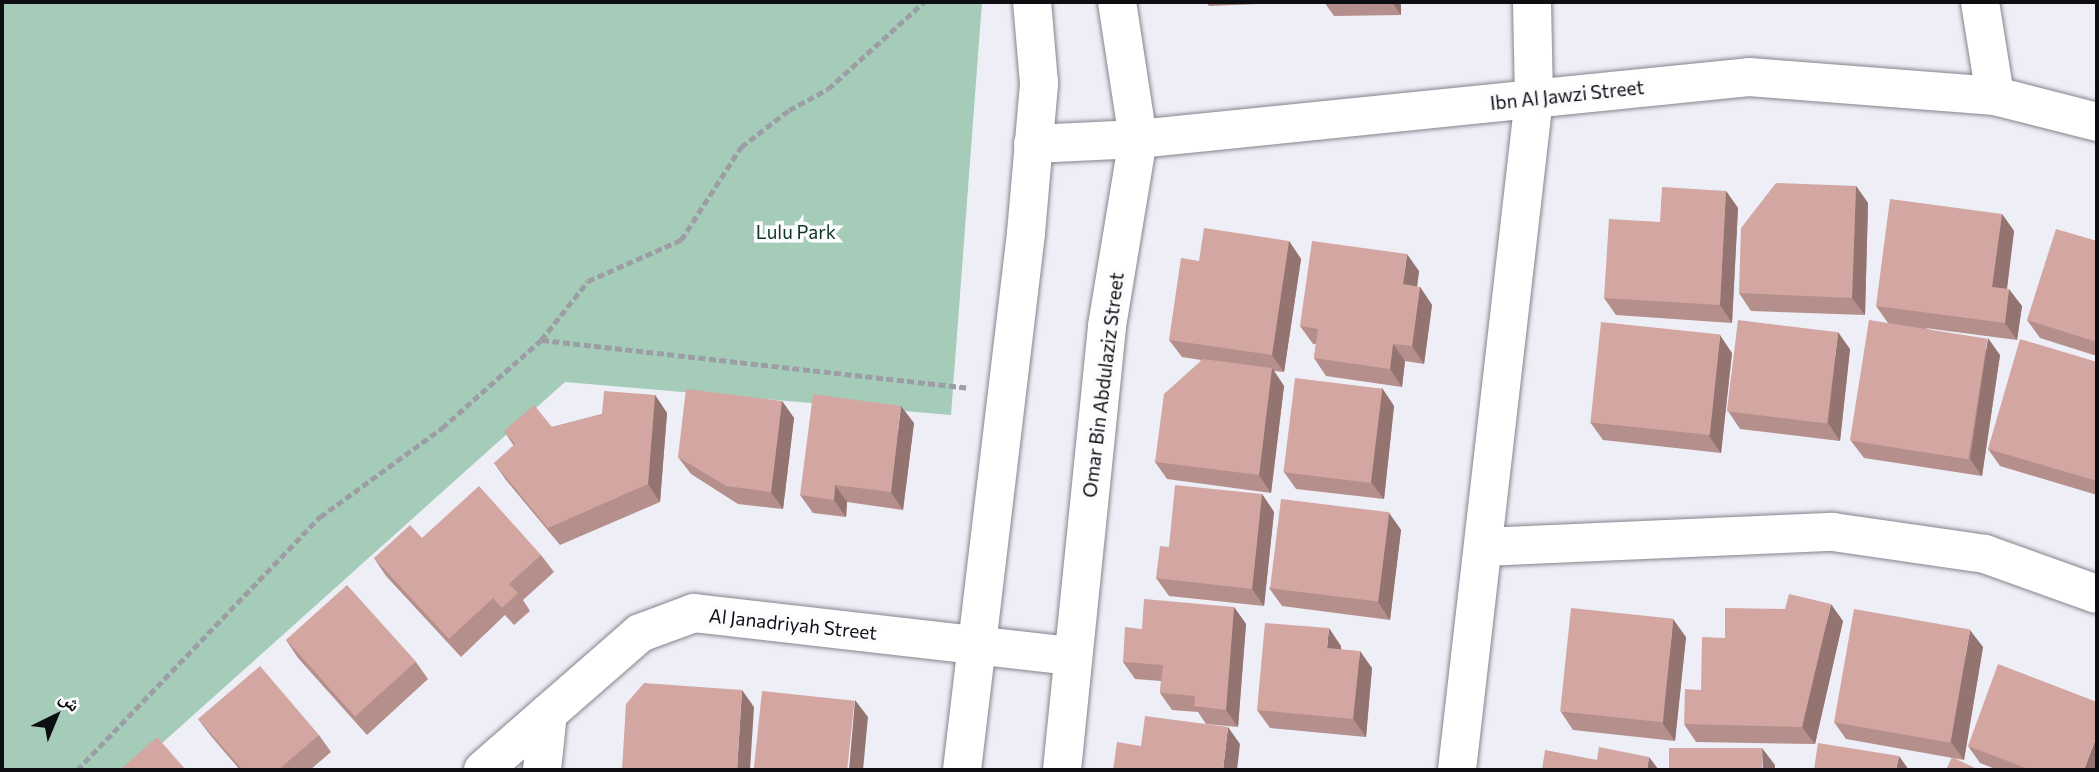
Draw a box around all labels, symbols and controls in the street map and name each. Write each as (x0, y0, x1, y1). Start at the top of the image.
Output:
street label: Ibn Al Jawzi Street (1489, 76, 1645, 114)
park label: Lulu Park (756, 221, 836, 243)
street label: Omar Bin Abdulaziz Street (1078, 271, 1128, 499)
street label: Al Janadriyah Street (708, 604, 878, 644)
north arrow (21, 681, 91, 751)
text: ش (55, 685, 86, 716)

